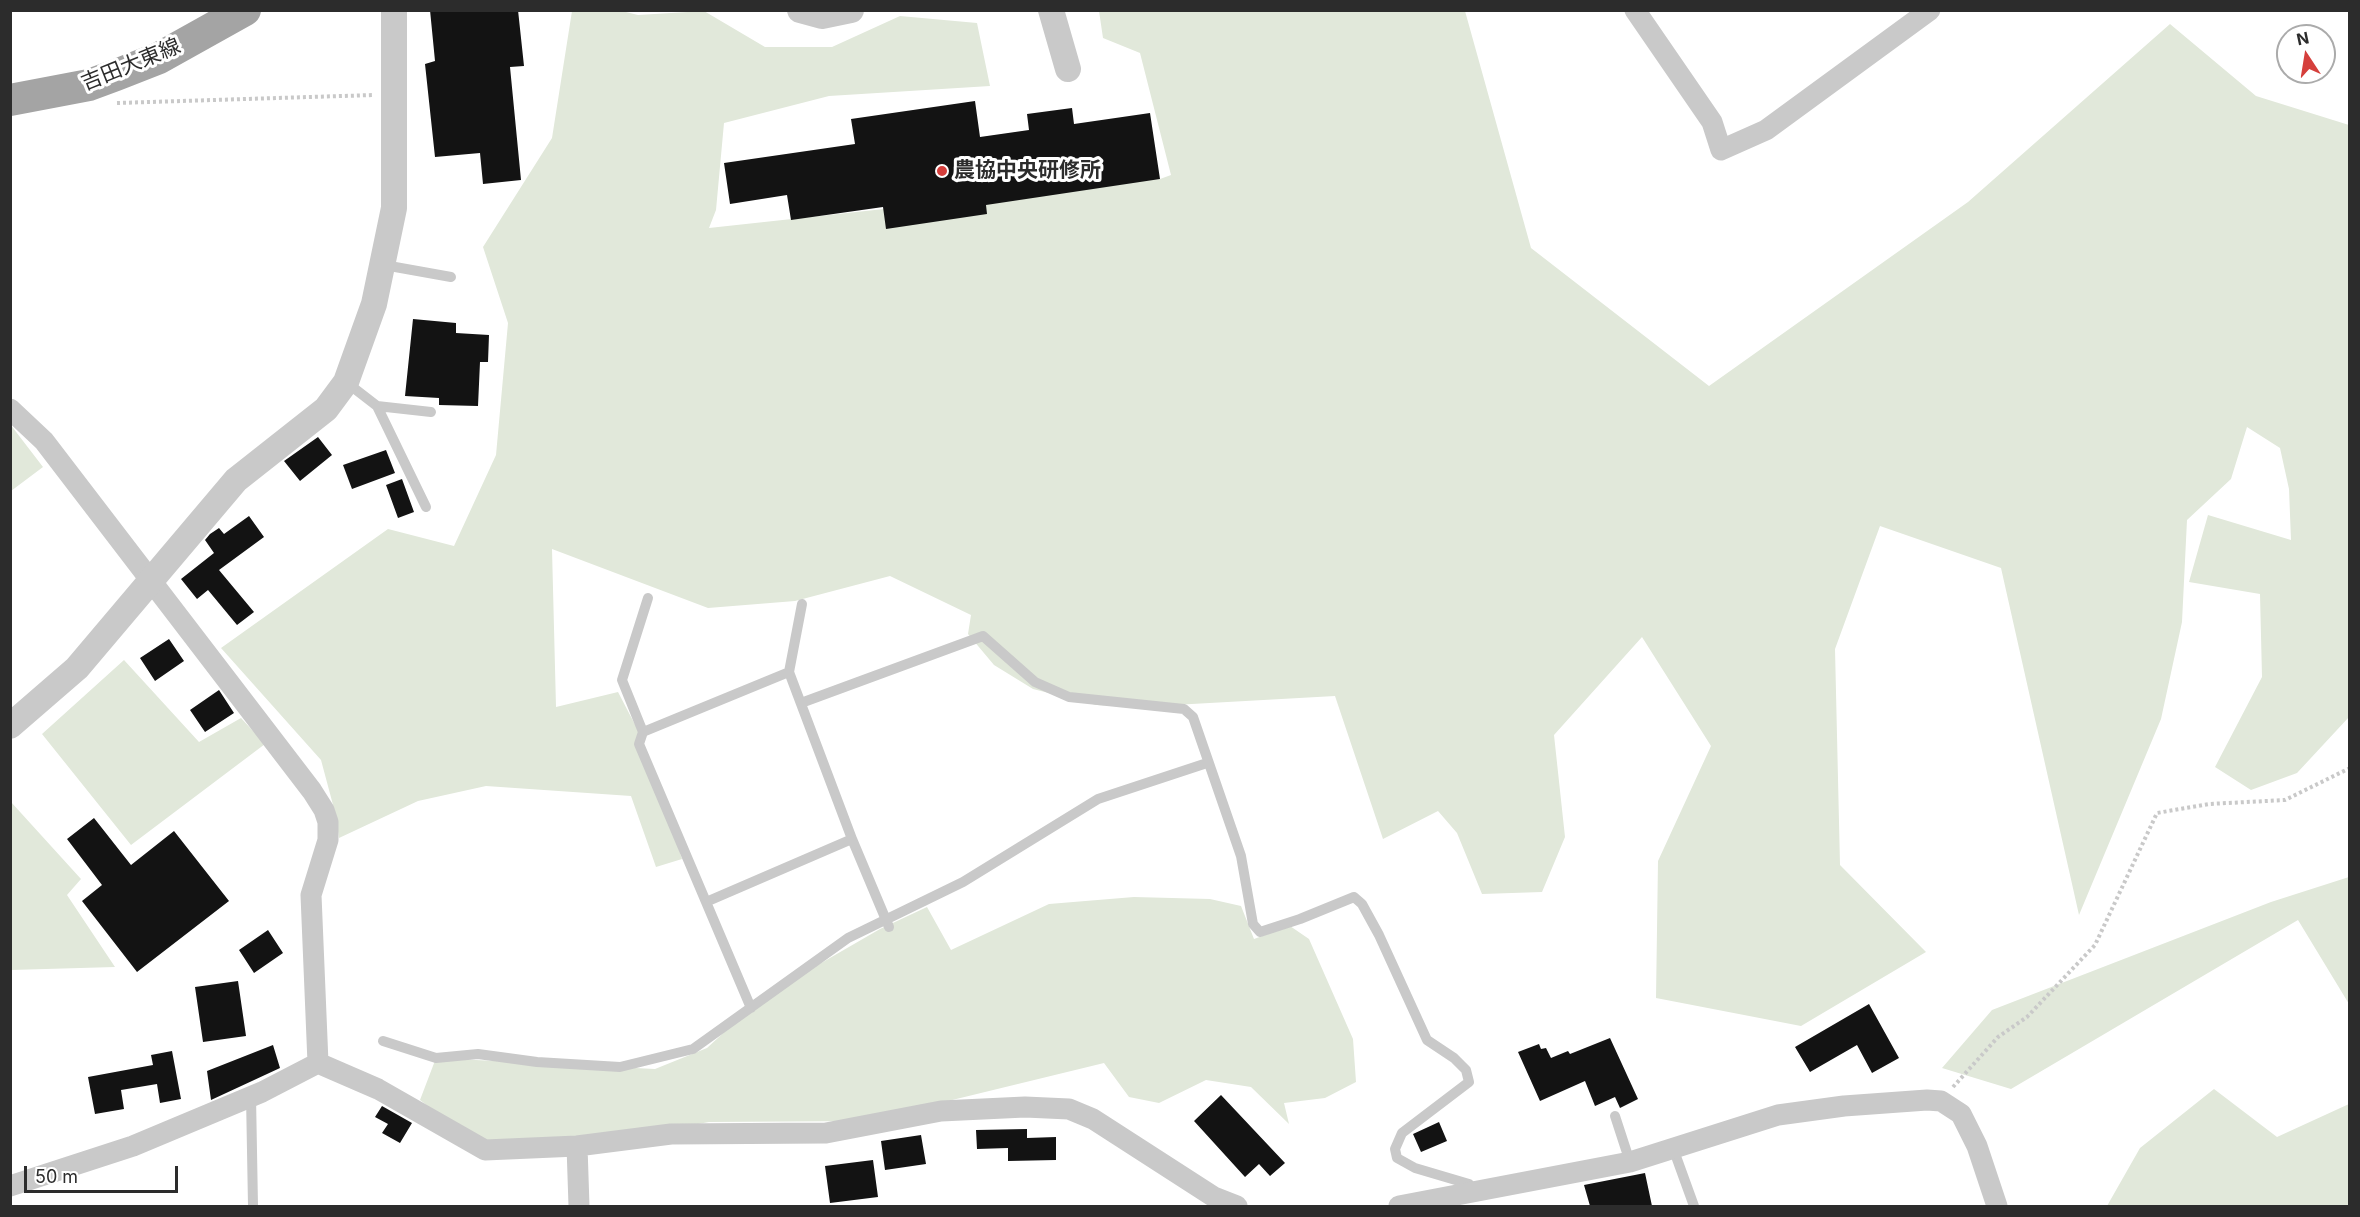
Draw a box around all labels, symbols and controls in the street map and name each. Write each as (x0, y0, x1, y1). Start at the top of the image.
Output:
north arrow (2276, 24, 2336, 84)
text: N (2295, 27, 2311, 49)
street label: 吉田大東線 (78, 34, 184, 96)
place label: 農協中央研修所 (954, 158, 1101, 184)
marker: 農協中央研修所 (935, 164, 949, 178)
scale bar (27, 1154, 182, 1192)
text: 50 m (35, 1166, 78, 1187)

